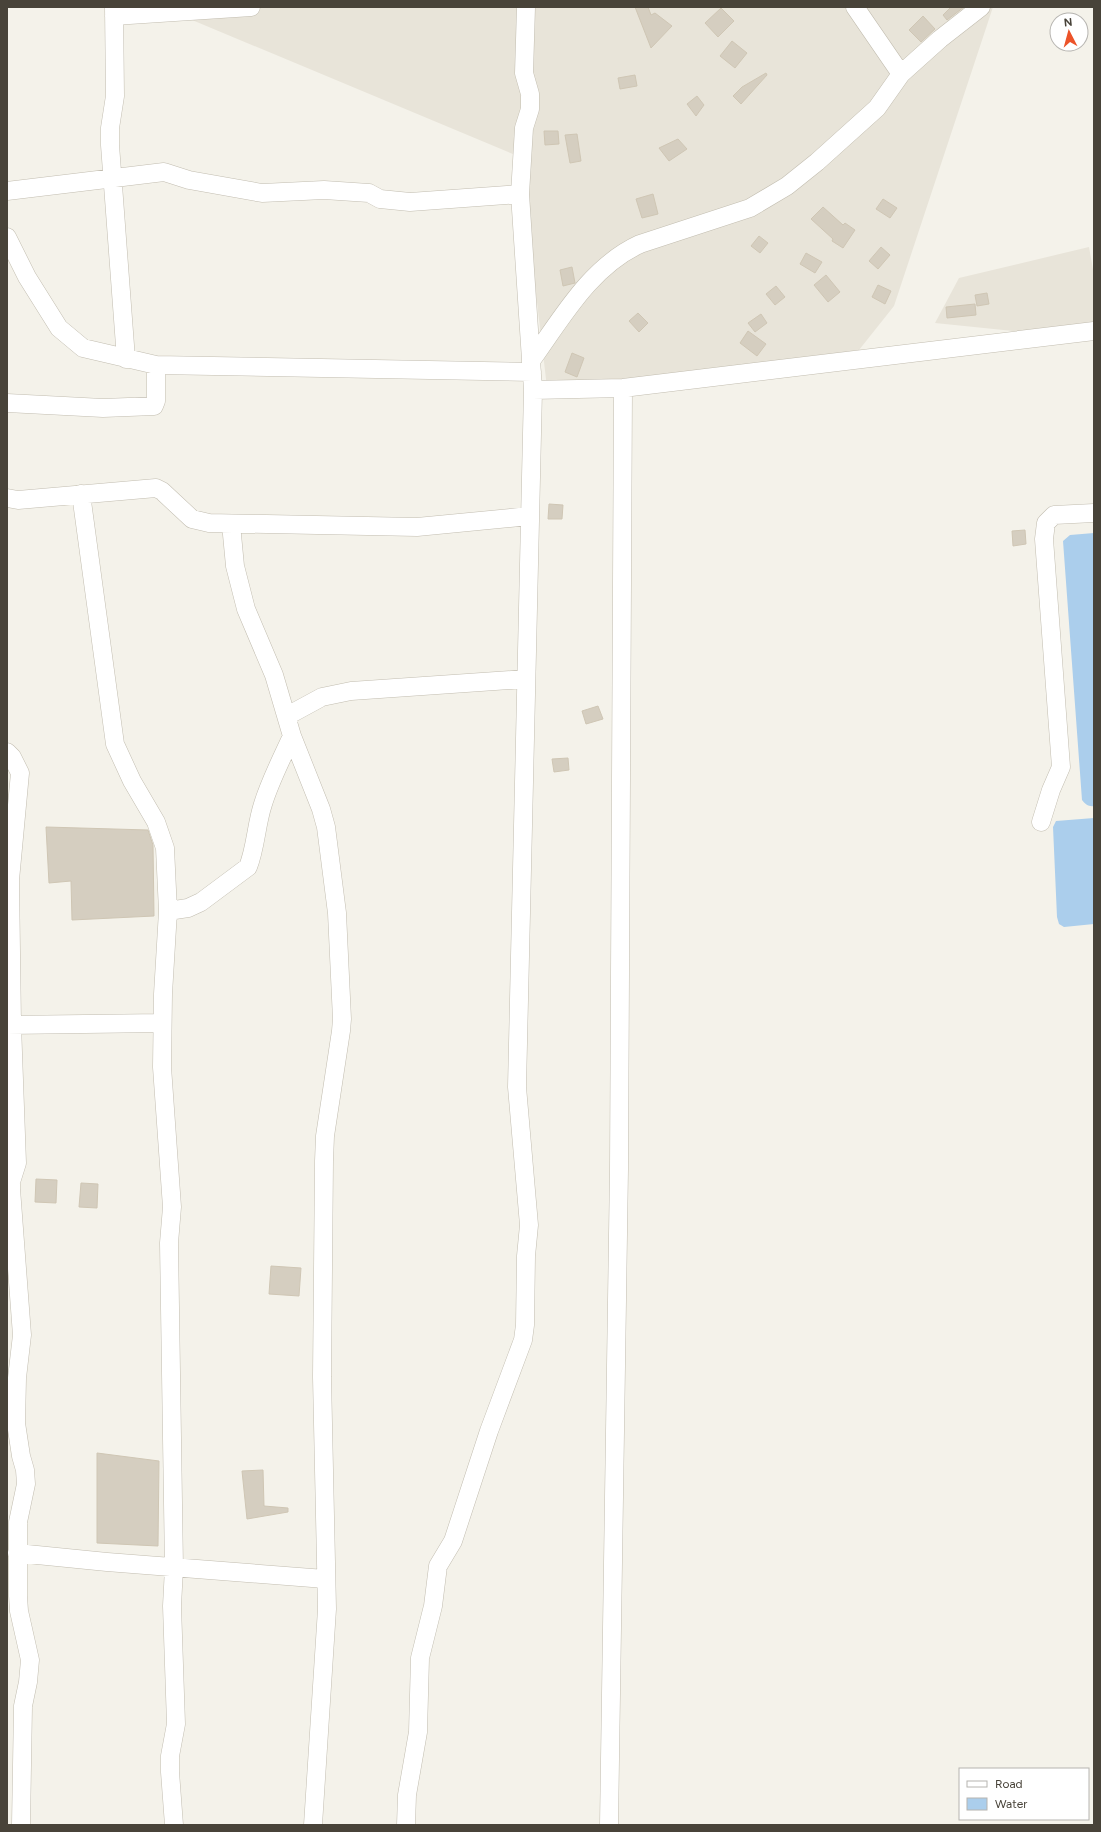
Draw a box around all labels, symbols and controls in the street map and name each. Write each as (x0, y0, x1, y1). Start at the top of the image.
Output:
north arrow (1049, 12, 1089, 52)
text: N (1063, 16, 1073, 29)
legend (959, 1768, 1089, 1820)
text: Road (995, 1777, 1023, 1791)
text: Water (995, 1797, 1027, 1811)

